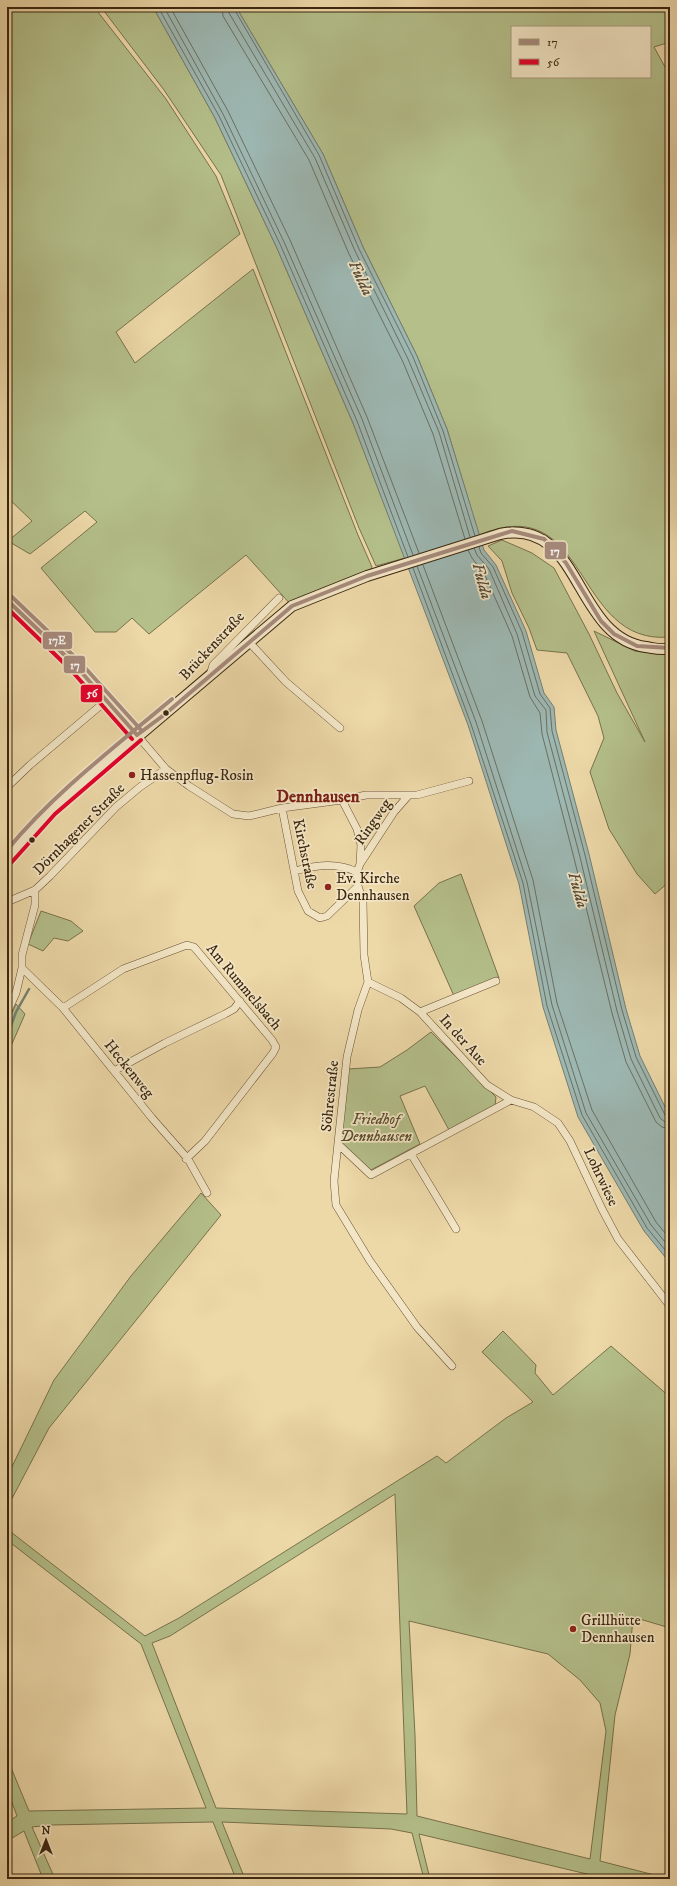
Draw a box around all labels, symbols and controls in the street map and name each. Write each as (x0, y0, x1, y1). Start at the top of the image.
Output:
legend (511, 26, 651, 78)
text: 17 (547, 35, 558, 50)
text: 56 (547, 55, 560, 70)
water label: Fulda (344, 257, 378, 299)
line badge: 17 (544, 541, 567, 560)
text: 17 (550, 545, 560, 559)
water label: Fulda (468, 561, 496, 601)
street label: Brückenstraße (175, 608, 249, 684)
line badge: 17E (42, 631, 73, 650)
text: 17E (48, 634, 66, 648)
line badge: 17 (63, 655, 86, 674)
text: 17 (70, 659, 80, 673)
line badge: 56 (80, 684, 103, 703)
text: 56 (85, 687, 99, 701)
unlabelled marker (161, 708, 171, 718)
place label: Hassenpflug-Rosin (140, 766, 254, 785)
marker: Hassenpflug-Rosin (127, 770, 137, 780)
street label: Dörnhagener Straße (29, 779, 129, 879)
district label: Dennhausen (276, 786, 360, 808)
street label: Ringweg (350, 795, 396, 849)
street label: Kirchstraße (288, 817, 322, 891)
unlabelled marker (27, 835, 37, 845)
place label: Ev. Kirche Dennhausen (336, 869, 410, 905)
water label: Fulda (563, 870, 593, 910)
marker: Ev. Kirche Dennhausen (323, 882, 333, 892)
street label: Am Rummelsbach (202, 940, 286, 1034)
street label: In der Aue (435, 1010, 491, 1070)
street label: Heckenweg (100, 1036, 159, 1102)
street label: Söhrestraße (317, 1059, 343, 1133)
park label: Friedhof Dennhausen (340, 1110, 412, 1146)
street label: Lohrwiese (579, 1145, 623, 1209)
place label: Grillhütte Dennhausen (581, 1611, 655, 1647)
marker: Grillhütte Dennhausen (568, 1624, 578, 1634)
north arrow (26, 1820, 66, 1860)
text: N (41, 1824, 51, 1838)

